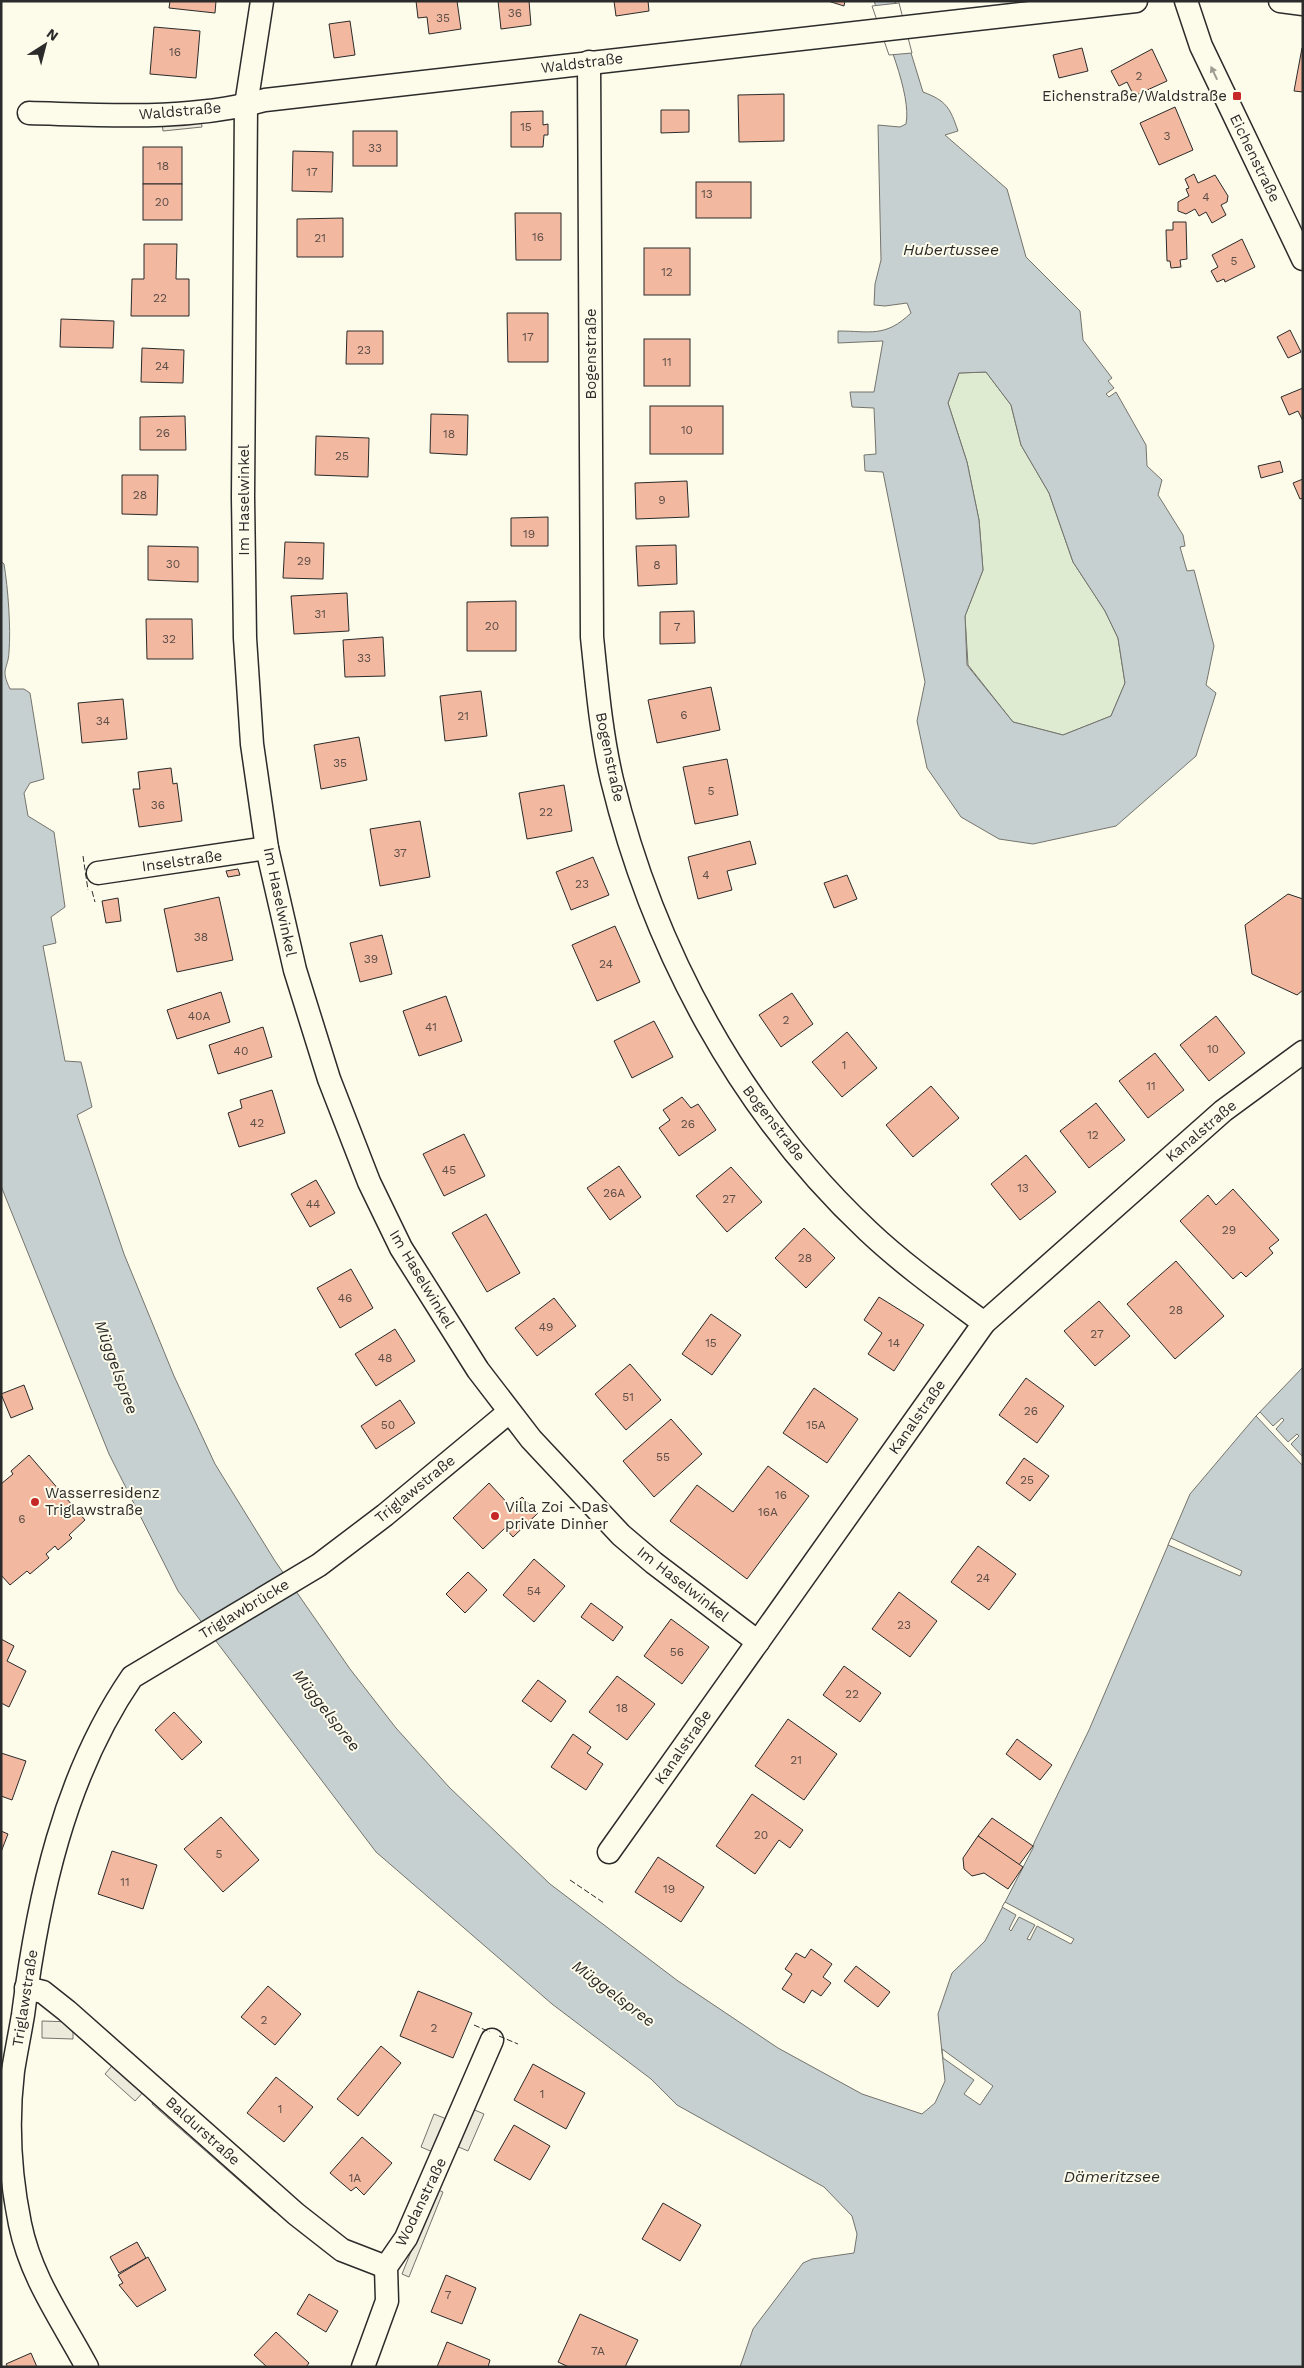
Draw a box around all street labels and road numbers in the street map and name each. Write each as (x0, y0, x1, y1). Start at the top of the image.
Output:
street label: Waldstraße (540, 49, 624, 77)
street label: Waldstraße (138, 98, 222, 124)
street label: Eichenstraße (1226, 111, 1284, 205)
street label: Bogenstraße (582, 308, 600, 400)
street label: Im Haselwinkel (235, 444, 253, 556)
street label: Bogenstraße (592, 711, 628, 803)
street label: Inselstraße (140, 846, 224, 876)
street label: Im Haselwinkel (260, 846, 300, 959)
street label: Bogenstraße (739, 1082, 809, 1164)
street label: Kanalstraße (1162, 1096, 1240, 1166)
street label: Im Haselwinkel (386, 1227, 459, 1332)
street label: Kanalstraße (885, 1376, 949, 1458)
street label: Triglawstraße (371, 1451, 459, 1527)
street label: Im Haselwinkel (634, 1543, 733, 1626)
street label: Triglawbrücke (196, 1575, 292, 1643)
street label: Kanalstraße (651, 1706, 715, 1788)
street label: Triglawstraße (8, 1948, 42, 2048)
street label: Baldurstraße (162, 2093, 244, 2169)
street label: Wodanstraße (392, 2155, 450, 2249)

